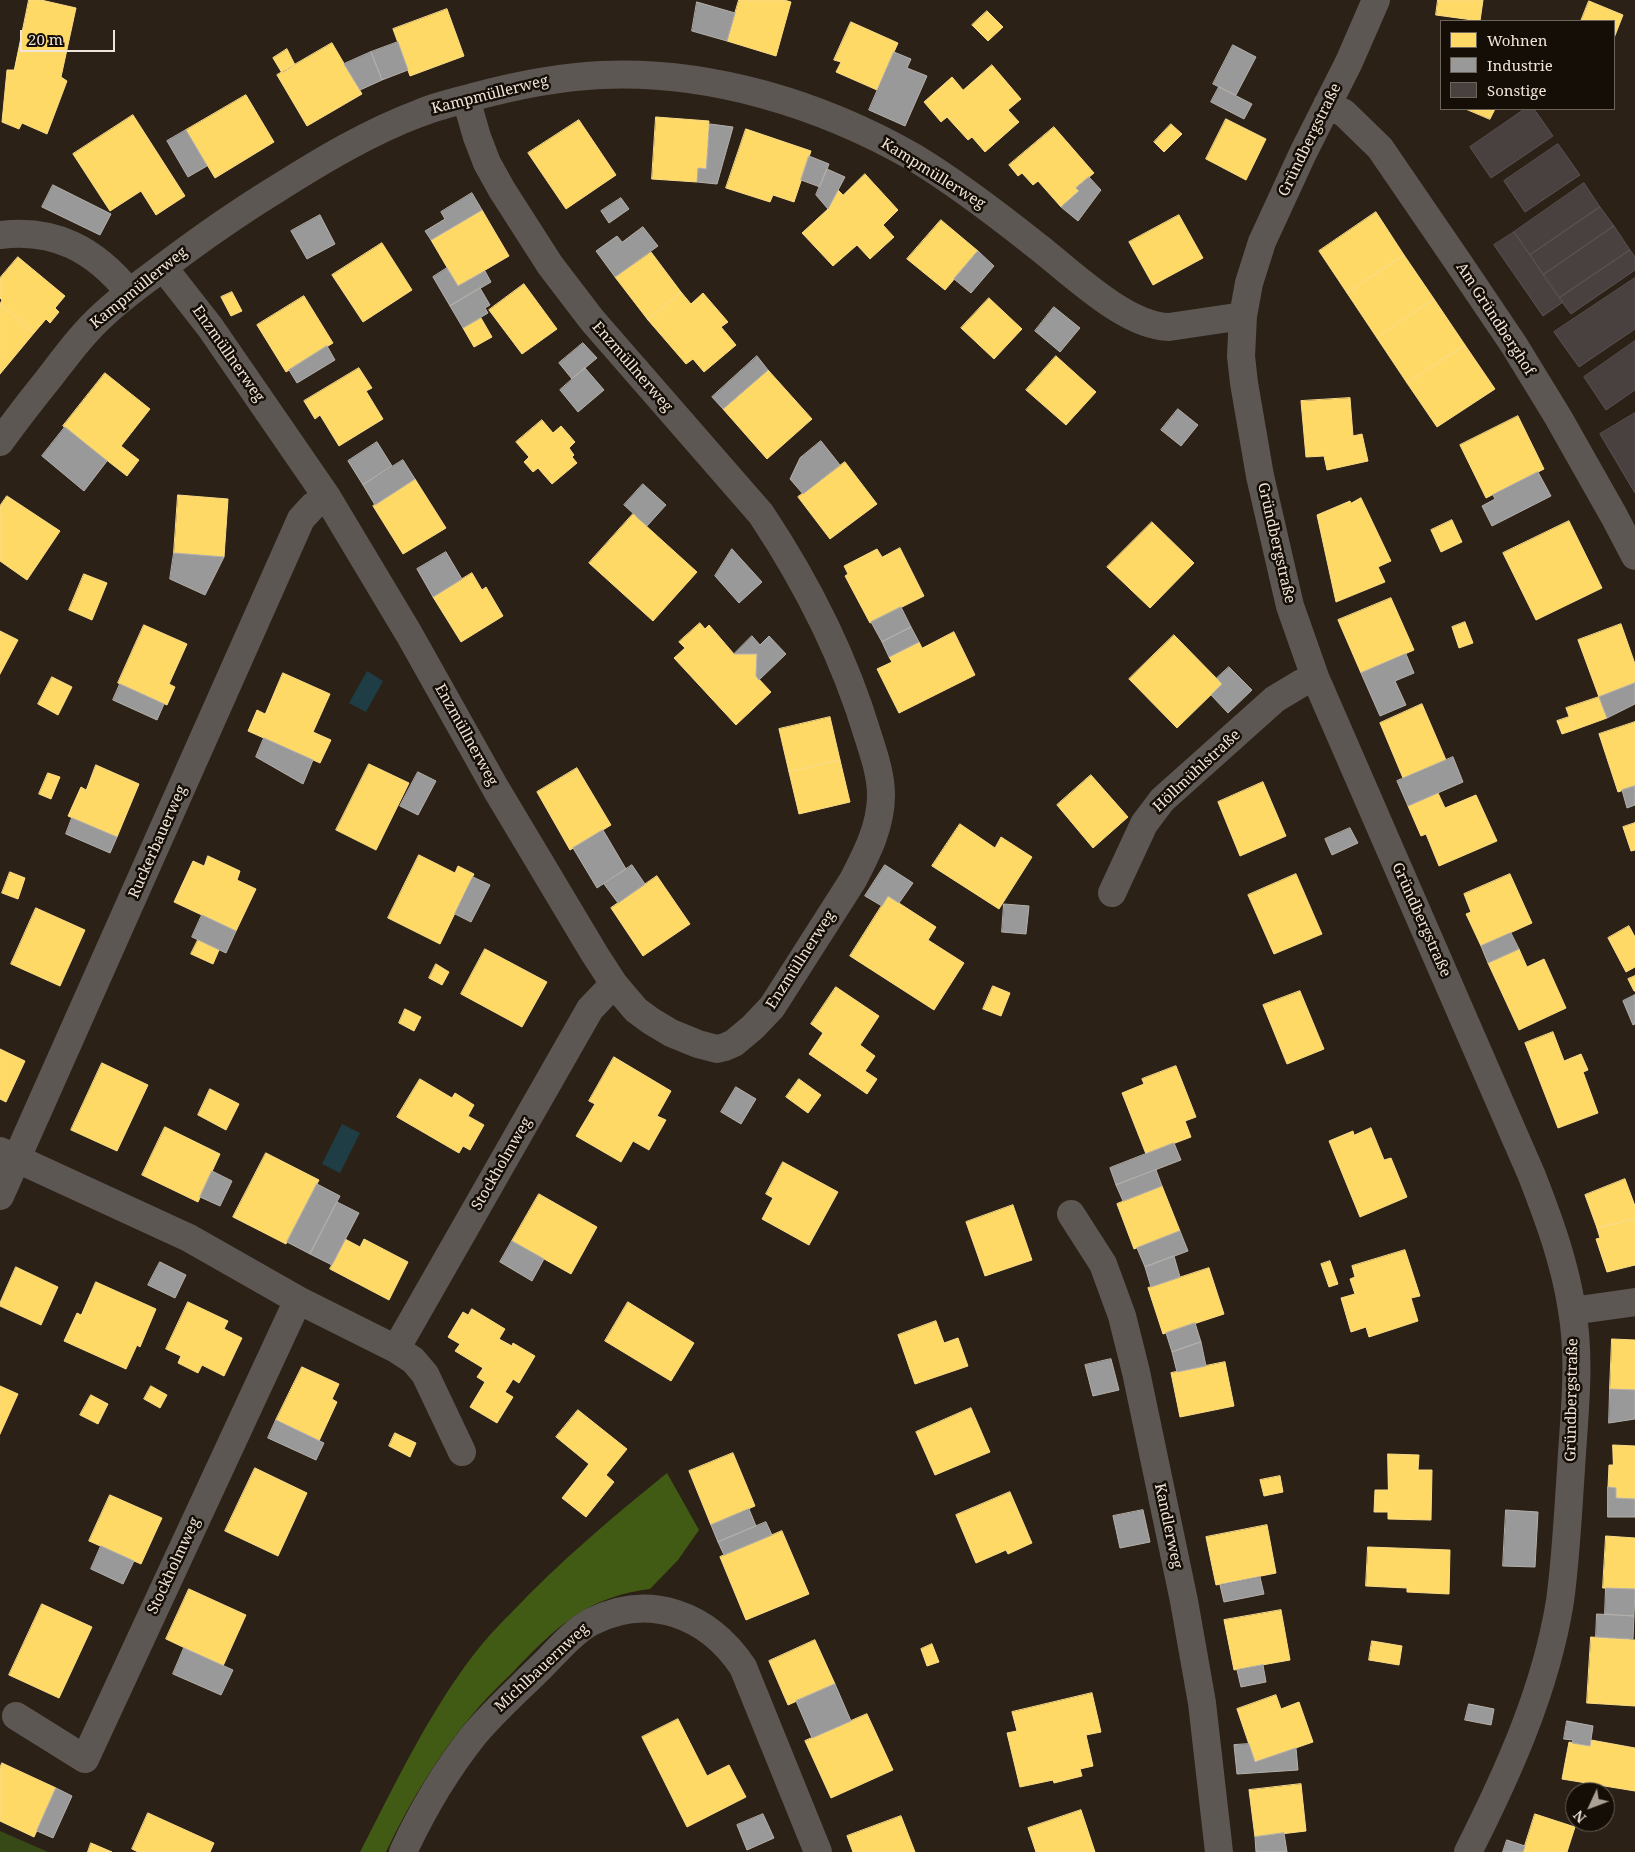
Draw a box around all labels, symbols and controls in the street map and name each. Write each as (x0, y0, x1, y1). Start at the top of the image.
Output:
scale bar (22, 20, 118, 52)
legend (1440, 20, 1615, 110)
text: 20 m (28, 29, 63, 49)
text: Wohnen (1487, 30, 1547, 50)
text: Industrie (1487, 55, 1553, 75)
street label: Kampmüllerweg (430, 72, 550, 118)
text: Sonstige (1487, 80, 1546, 100)
street label: Gründbergstraße (1275, 81, 1345, 199)
street label: Kampmüllerweg (878, 135, 988, 213)
street label: Kampmüllerweg (87, 243, 191, 333)
street label: Am Gründberghof (1452, 259, 1538, 379)
street label: Enzmüllnerweg (188, 302, 268, 406)
street label: Enzmüllnerweg (588, 318, 676, 416)
street label: Gründbergstraße (1253, 481, 1299, 605)
street label: Enzmüllnerweg (431, 681, 501, 789)
street label: Höllmühlstraße (1150, 726, 1244, 816)
street label: Ruckerbauerweg (125, 783, 191, 901)
street label: Gründbergstraße (1388, 860, 1454, 980)
street label: Enzmüllnerweg (763, 908, 839, 1012)
street label: Stockholmweg (468, 1114, 536, 1214)
street label: Gründbergstraße (1562, 1338, 1582, 1462)
street label: Kandlerweg (1150, 1482, 1186, 1570)
street label: Stockholmweg (144, 1515, 204, 1617)
street label: Michlbauernweg (491, 1620, 593, 1716)
north arrow (1565, 1782, 1615, 1832)
text: N (1569, 1806, 1590, 1827)

